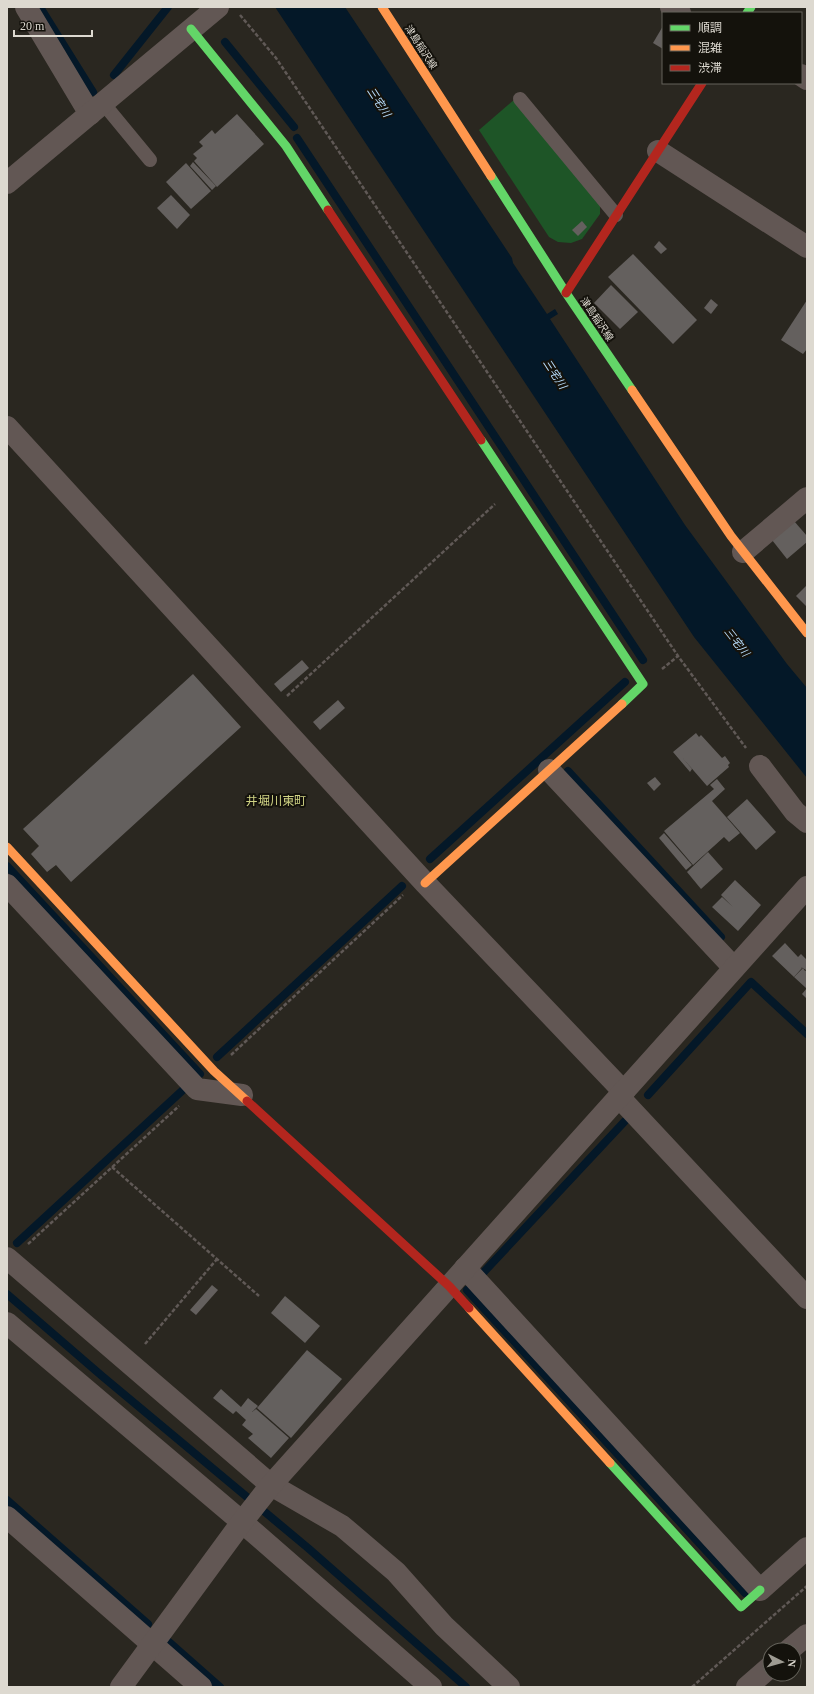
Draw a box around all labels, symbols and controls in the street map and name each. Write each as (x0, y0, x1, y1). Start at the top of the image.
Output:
scale bar (14, 12, 92, 38)
legend (662, 12, 802, 84)
text: 20 m (20, 19, 45, 33)
text: 順調 (698, 21, 722, 35)
street label: 津島稲沢線 (403, 23, 439, 71)
text: 混雑 (698, 41, 722, 55)
text: 渋滞 (698, 61, 722, 75)
water label: 三宅川 (365, 85, 394, 120)
street label: 津島稲沢線 (578, 295, 616, 343)
water label: 三宅川 (541, 357, 570, 392)
water label: 三宅川 (722, 625, 753, 659)
district label: 井堀川東町 (246, 794, 306, 808)
north arrow (762, 1642, 802, 1682)
text: N (786, 1658, 798, 1668)

